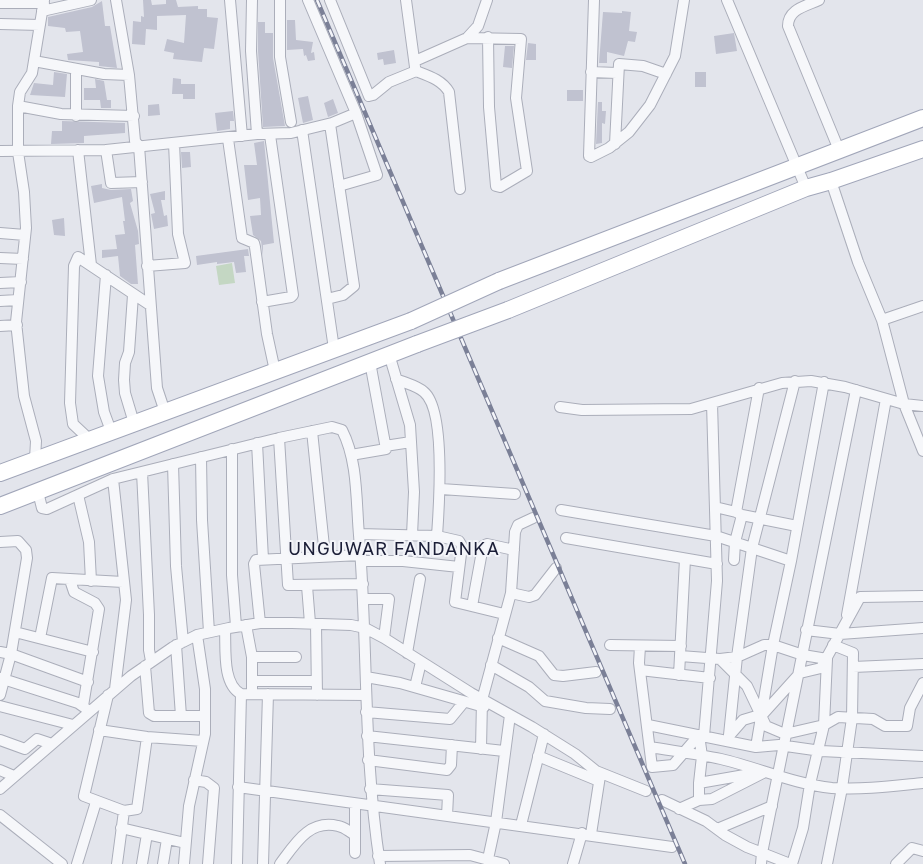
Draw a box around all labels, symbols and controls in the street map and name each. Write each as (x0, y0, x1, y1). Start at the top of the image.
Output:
district label: UNGUWAR FANDANKA (286, 538, 502, 560)

